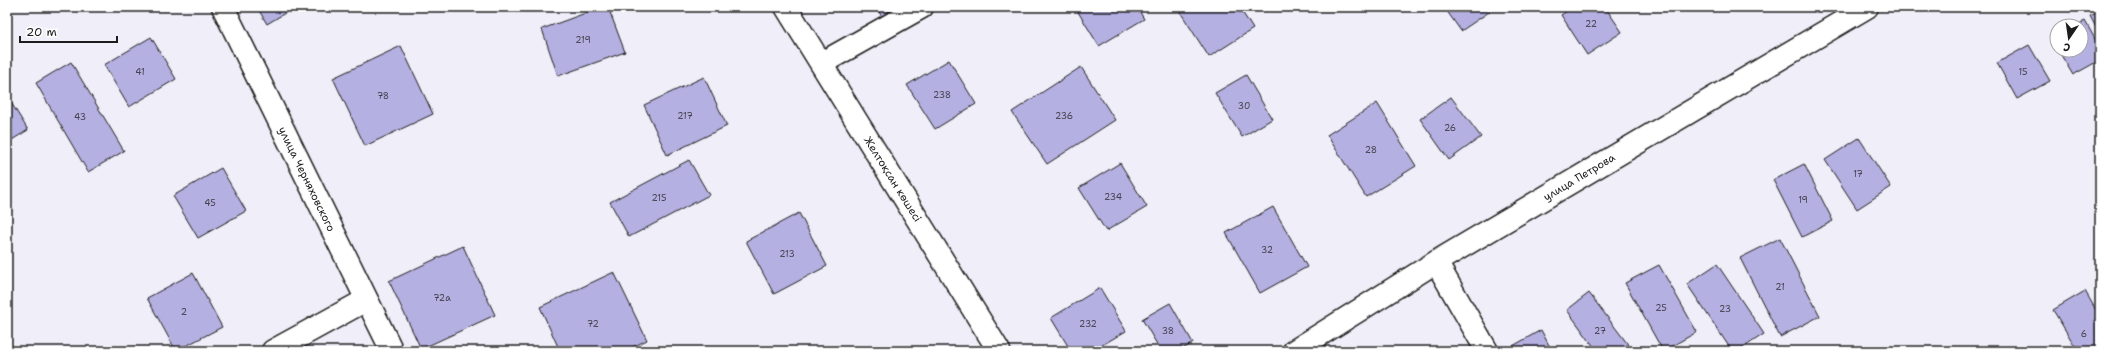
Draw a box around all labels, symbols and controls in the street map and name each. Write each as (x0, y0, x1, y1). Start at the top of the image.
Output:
scale bar (20, 18, 117, 44)
house number: 22 (1585, 18, 1597, 30)
north arrow (2049, 18, 2089, 58)
text: 20 m (26, 24, 57, 40)
house number: 219 (575, 34, 591, 46)
text: С (2062, 39, 2072, 55)
house number: 41 (135, 66, 145, 78)
house number: 15 (2018, 66, 2028, 78)
house number: 238 (933, 89, 951, 101)
house number: 78 (377, 90, 389, 102)
house number: 30 (1238, 100, 1250, 112)
house number: 217 (677, 110, 693, 122)
house number: 236 (1055, 110, 1073, 122)
house number: 43 (74, 111, 86, 123)
house number: 26 (1444, 122, 1456, 134)
street label: улица Черняховского (275, 124, 339, 235)
street label: Желтоқсан көшесі (860, 134, 925, 225)
house number: 28 (1365, 144, 1377, 156)
street label: улица Петрова (1541, 150, 1618, 205)
house number: 17 (1853, 168, 1863, 180)
house number: 234 (1104, 191, 1122, 203)
house number: 215 (652, 192, 667, 204)
house number: 19 (1798, 194, 1808, 206)
house number: 45 (204, 197, 216, 209)
house number: 32 (1261, 244, 1273, 256)
house number: 213 (779, 248, 795, 260)
house number: 21 (1775, 281, 1785, 293)
house number: 72а (433, 292, 451, 304)
house number: 25 (1655, 302, 1667, 314)
house number: 23 (1719, 303, 1731, 315)
house number: 2 (181, 306, 187, 318)
house number: 72 (587, 318, 599, 330)
house number: 232 (1079, 318, 1097, 330)
house number: 38 (1162, 325, 1174, 337)
house number: 27 (1594, 325, 1606, 337)
house number: 6 (2081, 328, 2087, 340)

